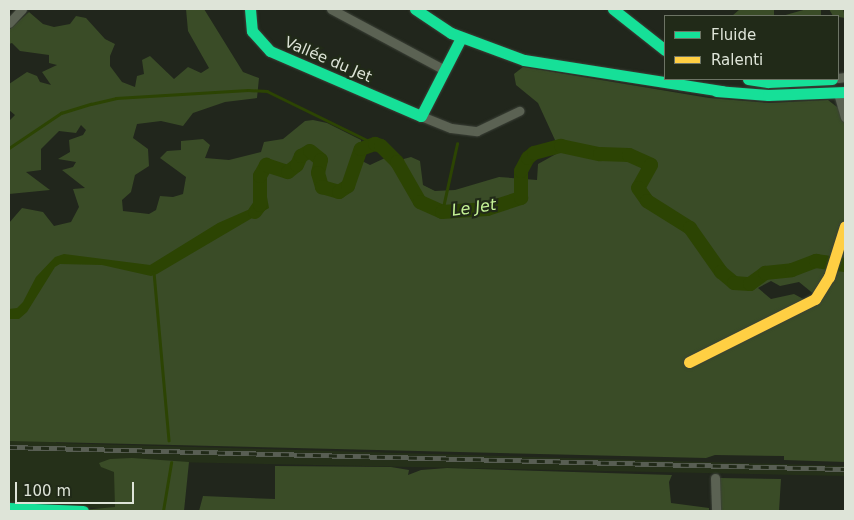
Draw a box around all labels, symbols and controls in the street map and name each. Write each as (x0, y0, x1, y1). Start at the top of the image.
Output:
legend (664, 15, 839, 80)
text: Fluide (711, 26, 756, 44)
street label: Vallée du Jet (282, 34, 374, 86)
text: Ralenti (711, 51, 763, 69)
water label: Le Jet (451, 195, 497, 221)
scale bar (18, 472, 136, 504)
text: 100 m (23, 482, 71, 500)

